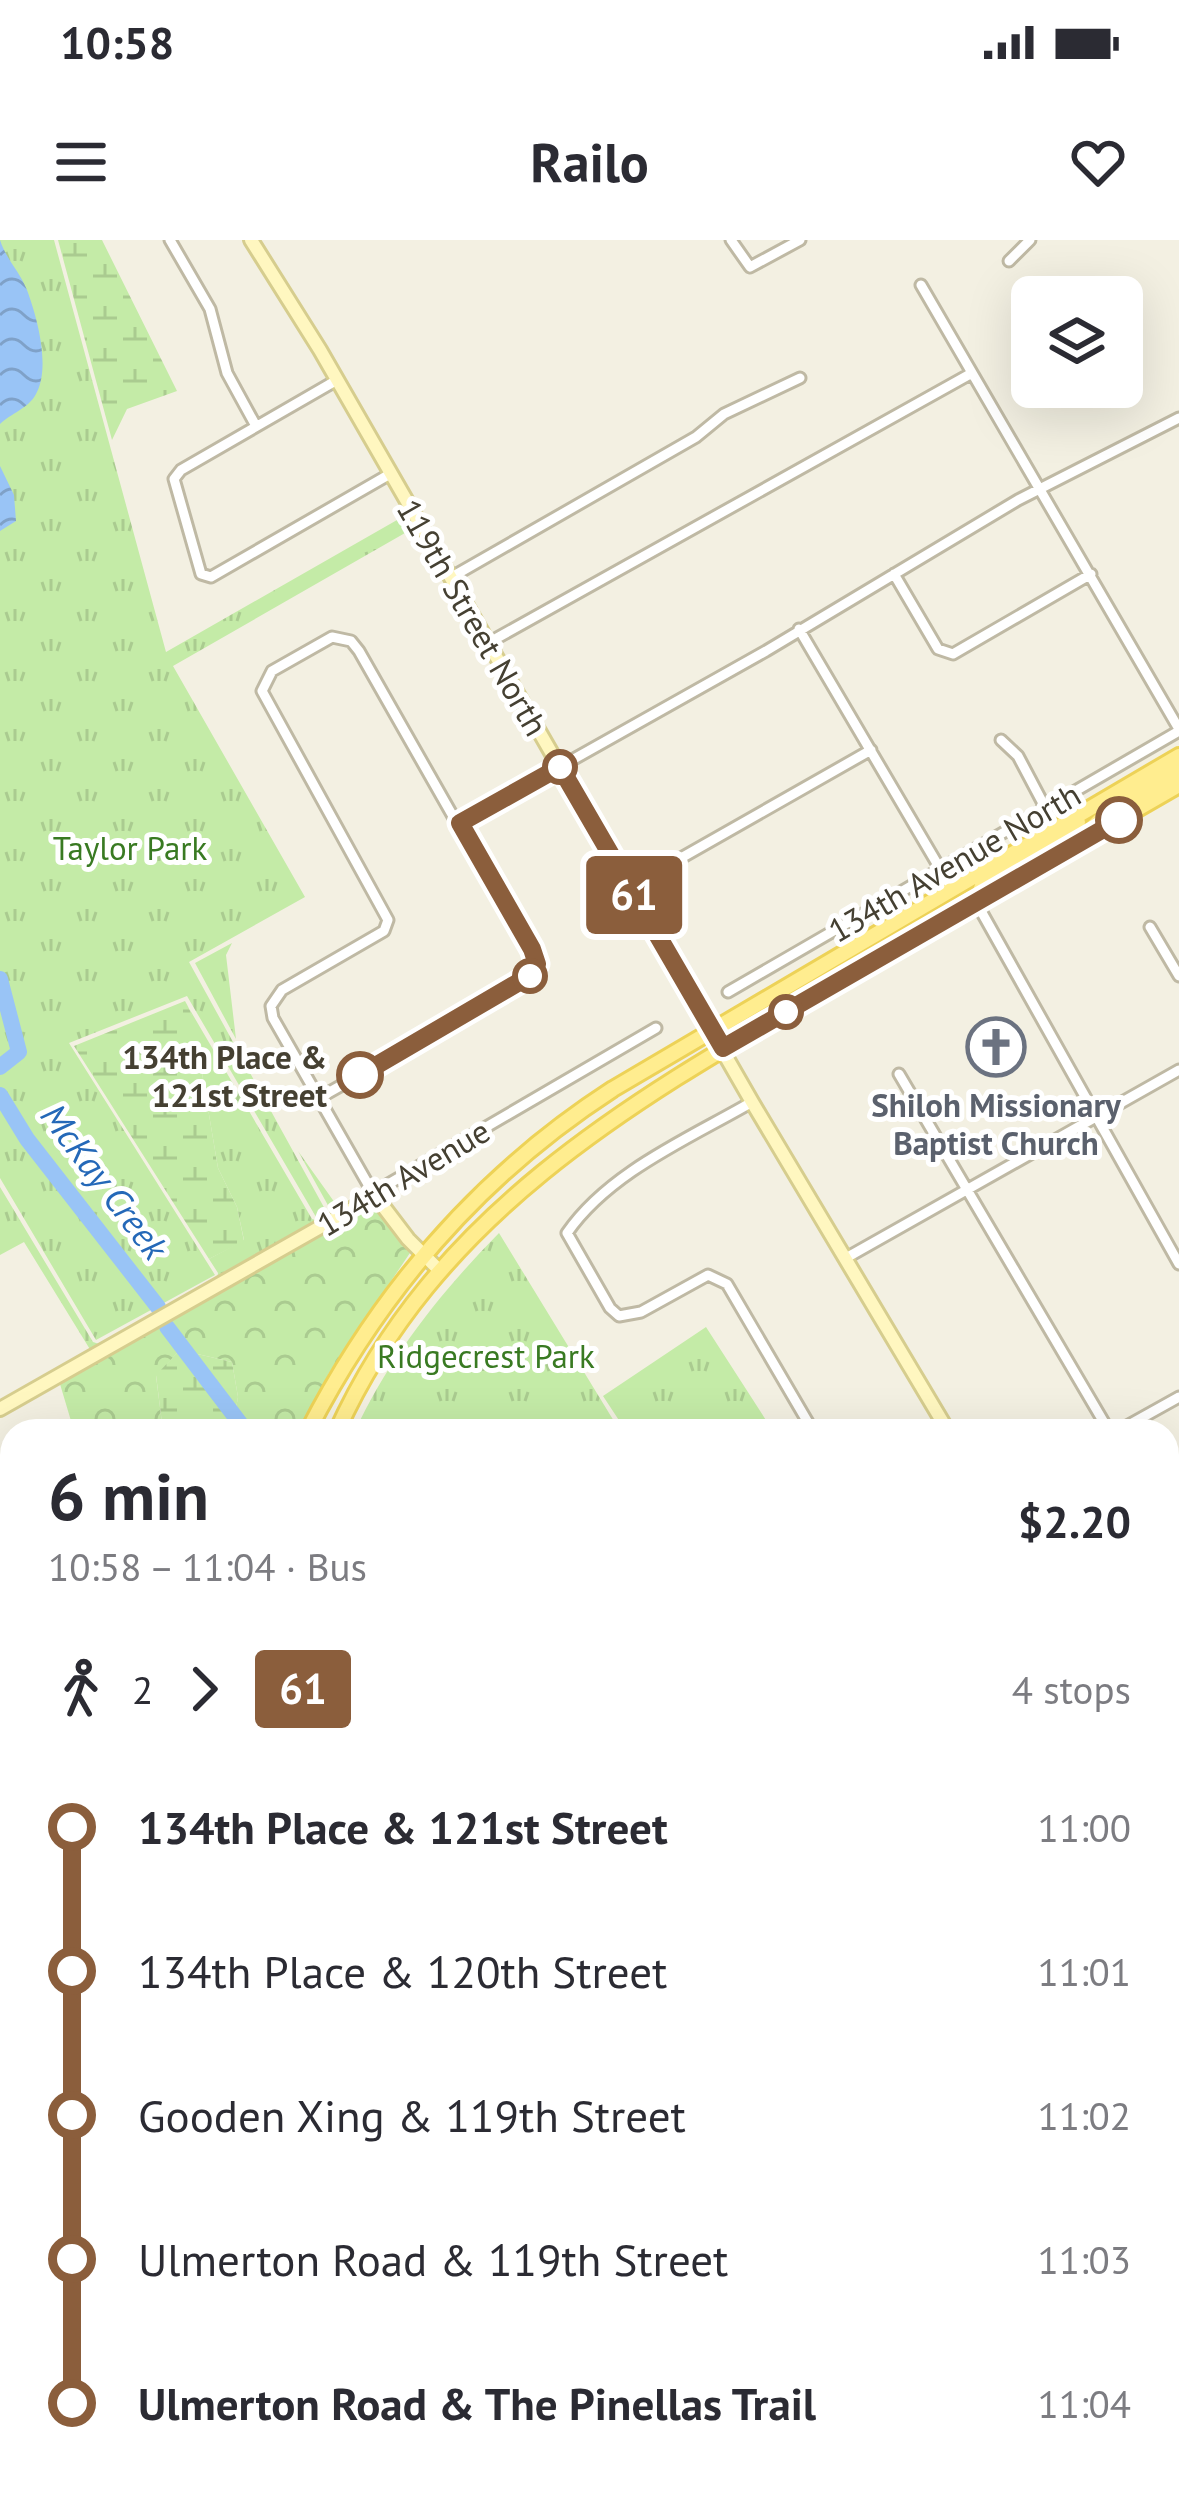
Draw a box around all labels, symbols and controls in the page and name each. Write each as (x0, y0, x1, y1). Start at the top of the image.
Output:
text: 10:58 (60, 13, 174, 71)
text: Railo (530, 127, 649, 197)
icon: menu (48, 129, 114, 195)
icon: heart (1065, 129, 1131, 195)
map controls (1011, 276, 1143, 408)
button: layers (1011, 276, 1143, 408)
street label: 119th Street North (388, 491, 558, 743)
unlabelled marker (544, 751, 576, 783)
street label: 134th Avenue North (820, 772, 1088, 952)
unlabelled marker (1097, 798, 1141, 842)
park label: Taylor Park (53, 826, 208, 869)
line badge: 61 (580, 856, 688, 934)
text: 61 (610, 867, 658, 922)
unlabelled marker (514, 960, 546, 992)
unlabelled marker (770, 996, 802, 1028)
church icon: Shiloh Missionary Baptist Church (965, 1016, 1027, 1078)
place label: 134th Place & 121st Street (122, 1035, 327, 1116)
marker: 134th Place & 121st Street (338, 1053, 382, 1097)
place label: Shiloh Missionary Baptist Church (871, 1083, 1122, 1164)
water label: McKay Creek (31, 1093, 180, 1270)
street label: 134th Avenue (309, 1109, 497, 1245)
park label: Ridgecrest Park (377, 1334, 595, 1377)
text: 6 min (48, 1453, 209, 1538)
text: $2.20 (1018, 1492, 1131, 1550)
text: 10:58 – 11:04 · Bus (48, 1541, 367, 1592)
icon: walk (48, 1656, 114, 1722)
icon: forward (171, 1656, 237, 1722)
text: 61 (279, 1661, 327, 1716)
text: 2 (132, 1664, 153, 1715)
text: 4 stops (1012, 1664, 1131, 1715)
text: 134th Place & 121st Street (138, 1798, 668, 1856)
text: 11:00 (1037, 1802, 1131, 1853)
text: 134th Place & 120th Street (138, 1942, 667, 2000)
text: 11:01 (1037, 1946, 1131, 1997)
text: Gooden Xing & 119th Street (138, 2086, 686, 2144)
text: 11:02 (1037, 2090, 1131, 2141)
text: Ulmerton Road & 119th Street (138, 2230, 728, 2288)
text: 11:03 (1037, 2234, 1131, 2285)
text: Ulmerton Road & The Pinellas Trail (138, 2374, 816, 2432)
text: 11:04 (1037, 2378, 1131, 2429)

